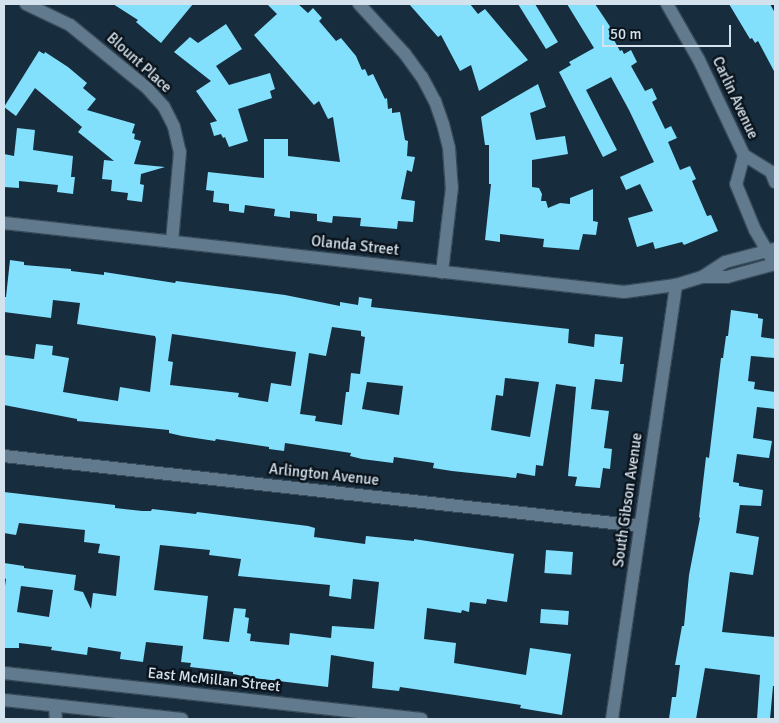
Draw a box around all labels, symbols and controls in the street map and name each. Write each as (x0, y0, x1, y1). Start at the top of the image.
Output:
scale bar (604, 15, 733, 47)
text: 50 m (610, 25, 641, 43)
street label: Blount Place (103, 29, 175, 97)
street label: Carlin Avenue (708, 54, 762, 142)
street label: Olanda Street (310, 232, 400, 260)
street label: South Gibson Avenue (610, 432, 646, 568)
street label: Arlington Avenue (268, 460, 380, 490)
street label: East McMillan Street (147, 664, 281, 696)

